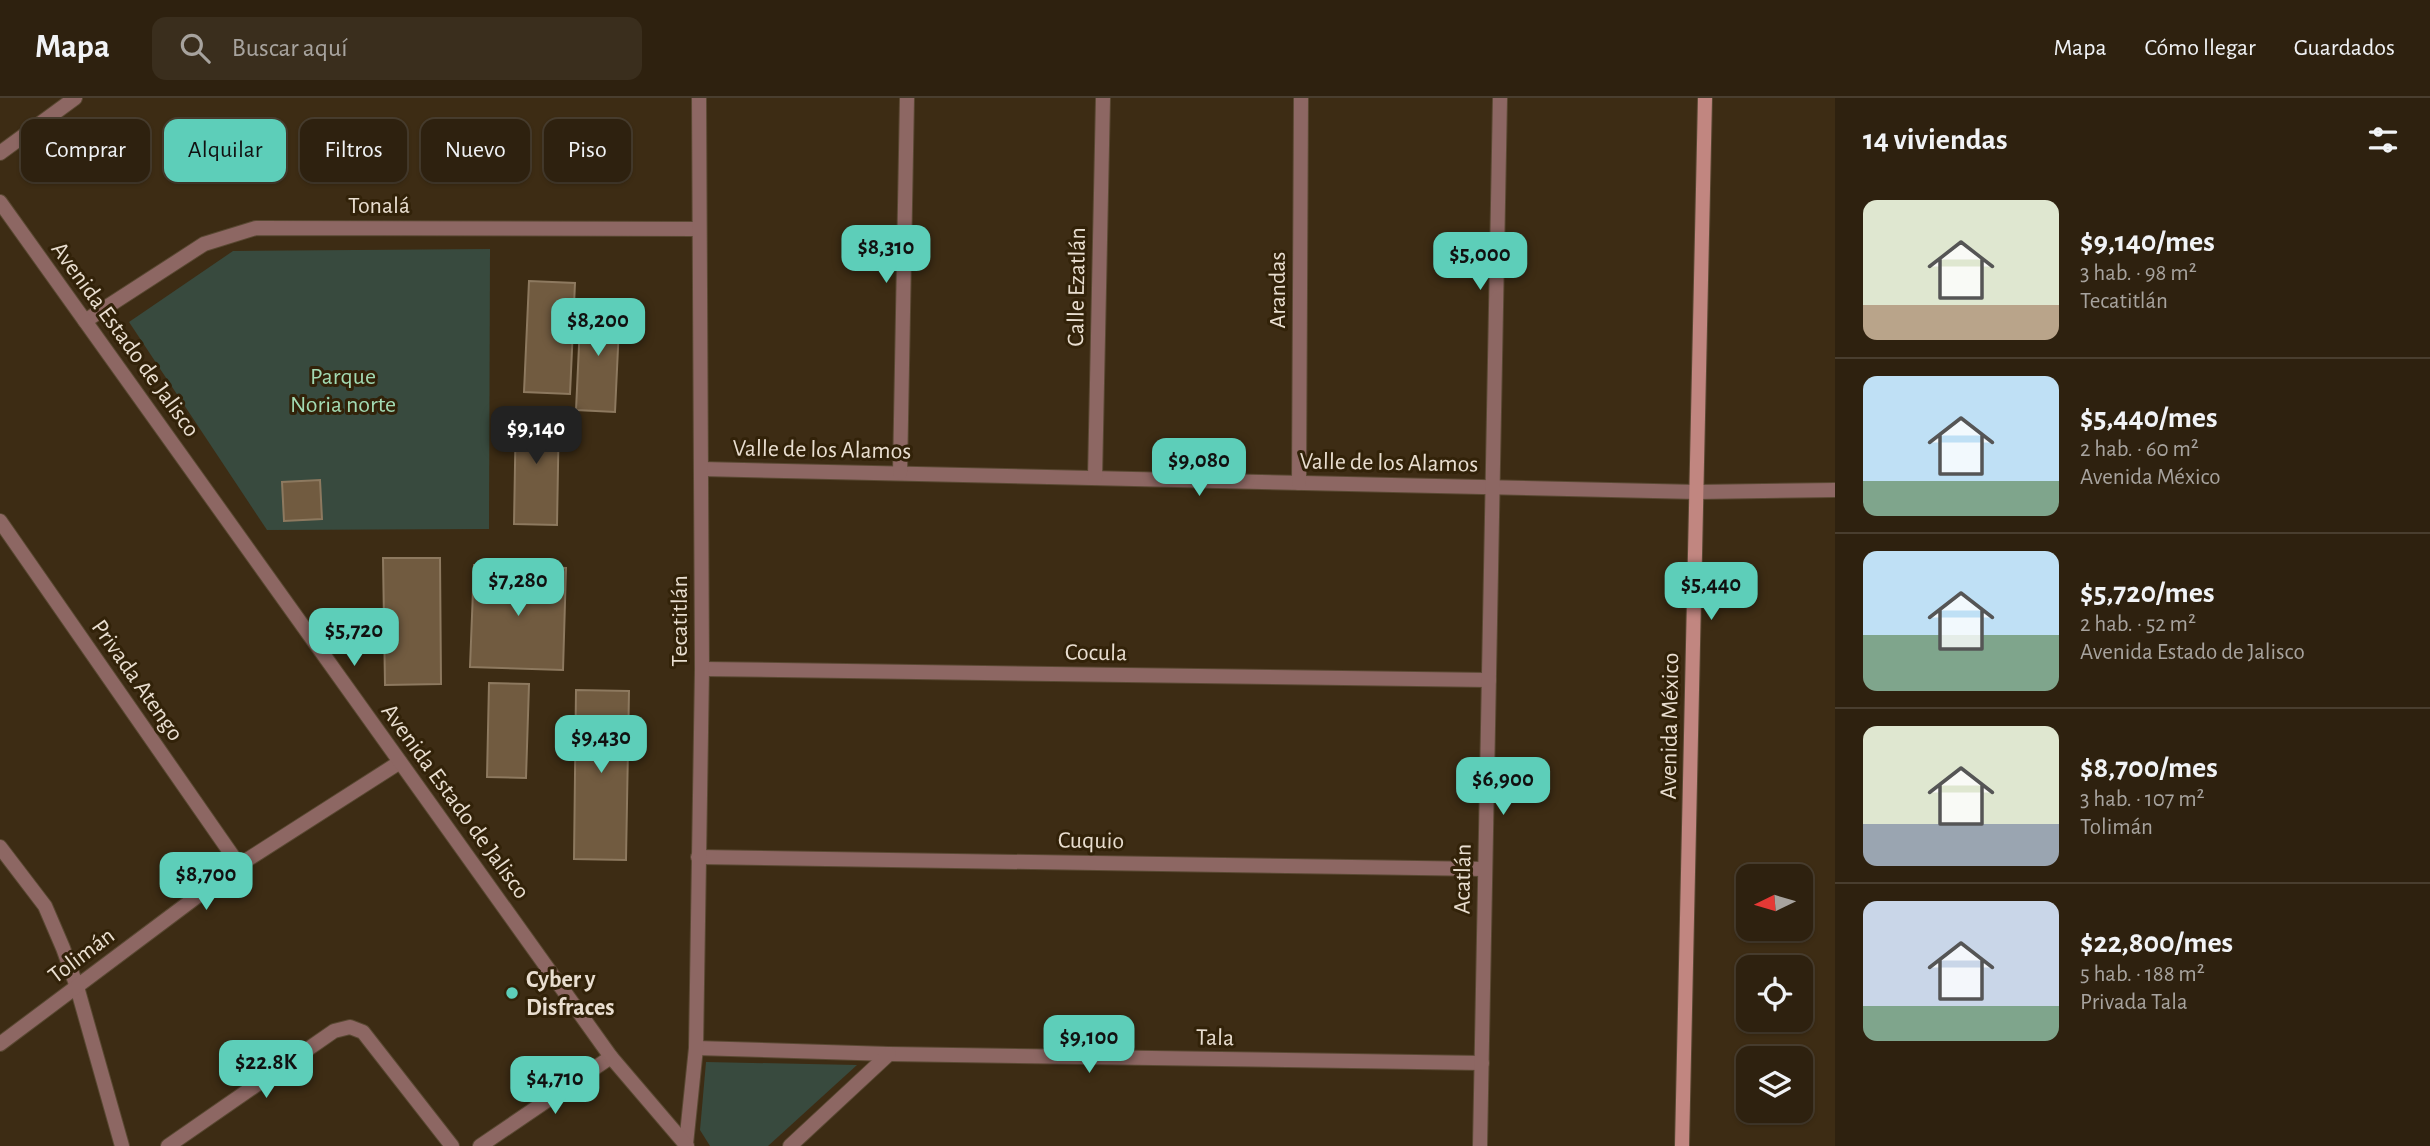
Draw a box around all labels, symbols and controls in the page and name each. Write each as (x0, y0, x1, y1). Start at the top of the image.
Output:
search box (152, 17, 642, 80)
icon: search (176, 29, 214, 67)
text: Mapa (35, 31, 110, 64)
text: Buscar aquí (232, 35, 348, 61)
text: Mapa (2053, 36, 2107, 60)
text: Cómo llegar (2145, 36, 2256, 60)
text: Guardados (2294, 36, 2395, 60)
chip: Comprar (21, 119, 150, 182)
chip: Alquilar (164, 119, 286, 182)
chip: Filtros (300, 119, 407, 182)
chip: Nuevo (421, 119, 530, 182)
chip: Piso (544, 119, 631, 182)
icon: filters (2364, 121, 2402, 159)
text: 14 viviendas (1863, 125, 2008, 155)
street label: Tonalá (348, 194, 410, 218)
pin: $8,310 (829, 226, 943, 285)
street label: Calle Ezatlán (1064, 227, 1090, 347)
text: $9,140/mes (2080, 227, 2215, 257)
icon: home (1919, 228, 2003, 312)
pin: $5,000 (1423, 232, 1537, 292)
text: $8,310 (857, 236, 915, 259)
street label: Avenida Estado de Jalisco (47, 238, 204, 441)
text: $5,000 (1449, 243, 1511, 266)
street label: Arandas (1266, 252, 1290, 328)
text: 3 hab. · 98 m² (2080, 262, 2197, 285)
text: Tecatitlán (2080, 290, 2168, 313)
pin: $8,200 (541, 299, 655, 358)
text: $8,200 (567, 309, 629, 332)
park label: Parque Noria norte (290, 365, 396, 417)
text: $5,440/mes (2080, 403, 2218, 433)
icon: home (1919, 404, 2003, 488)
pin: $9,140 (479, 406, 593, 466)
text: $9,140 (507, 417, 565, 440)
street label: Valle de los Alamos (732, 436, 912, 464)
pin: $9,080 (1142, 438, 1256, 498)
text: 2 hab. · 60 m² (2080, 438, 2199, 461)
text: $9,080 (1168, 449, 1230, 472)
street label: Valle de los Alamos (1299, 449, 1479, 477)
text: Avenida México (2080, 466, 2221, 489)
pin: $7,280 (461, 559, 575, 618)
pin: $5,440 (1654, 562, 1768, 622)
text: $7,280 (488, 569, 548, 592)
text: $5,440 (1681, 573, 1741, 596)
street label: Tecatitlán (668, 575, 692, 667)
text: $5,720/mes (2080, 578, 2214, 608)
icon: home (1919, 579, 2003, 663)
pin: $5,720 (297, 608, 411, 668)
text: 2 hab. · 52 m² (2080, 613, 2196, 636)
street label: Privada Atengo (87, 616, 188, 745)
text: $5,720 (325, 619, 383, 642)
street label: Cocula (1065, 640, 1127, 666)
text: Avenida Estado de Jalisco (2080, 641, 2305, 664)
street label: Avenida México (1657, 652, 1683, 800)
street label: Avenida Estado de Jalisco (377, 700, 534, 903)
pin: $9,430 (544, 716, 658, 775)
text: $9,430 (571, 726, 631, 749)
text: $8,700/mes (2080, 753, 2218, 783)
icon: home (1919, 754, 2003, 838)
pin: $6,900 (1446, 758, 1560, 817)
text: $6,900 (1472, 768, 1534, 791)
text: 3 hab. · 107 m² (2080, 788, 2205, 811)
text: Tolimán (2080, 816, 2153, 839)
street label: Cuquio (1058, 828, 1124, 854)
street label: Acatlán (1450, 844, 1476, 914)
pin: $8,700 (149, 852, 263, 912)
text: $8,700 (176, 863, 236, 886)
north arrow (1736, 864, 1813, 942)
map controls (1736, 864, 1813, 1123)
street label: Tolimán (44, 923, 119, 988)
text: $22,800/mes (2080, 928, 2233, 958)
icon: home (1919, 929, 2003, 1013)
button: locate (1736, 955, 1813, 1032)
text: 5 hab. · 188 m² (2080, 963, 2205, 986)
place label: Cyber y Disfraces (526, 968, 615, 1020)
marker: Cyber y Disfraces (504, 985, 520, 1001)
text: Privada Tala (2080, 991, 2188, 1014)
pin: $9,100 (1032, 1016, 1146, 1075)
text: $9,100 (1060, 1026, 1118, 1049)
street label: Tala (1196, 1026, 1234, 1050)
pin: $22.8K (209, 1040, 323, 1100)
button: layers (1736, 1046, 1813, 1123)
text: $22.8K (235, 1051, 297, 1074)
pin: $4,710 (498, 1056, 612, 1116)
text: $4,710 (526, 1067, 584, 1090)

